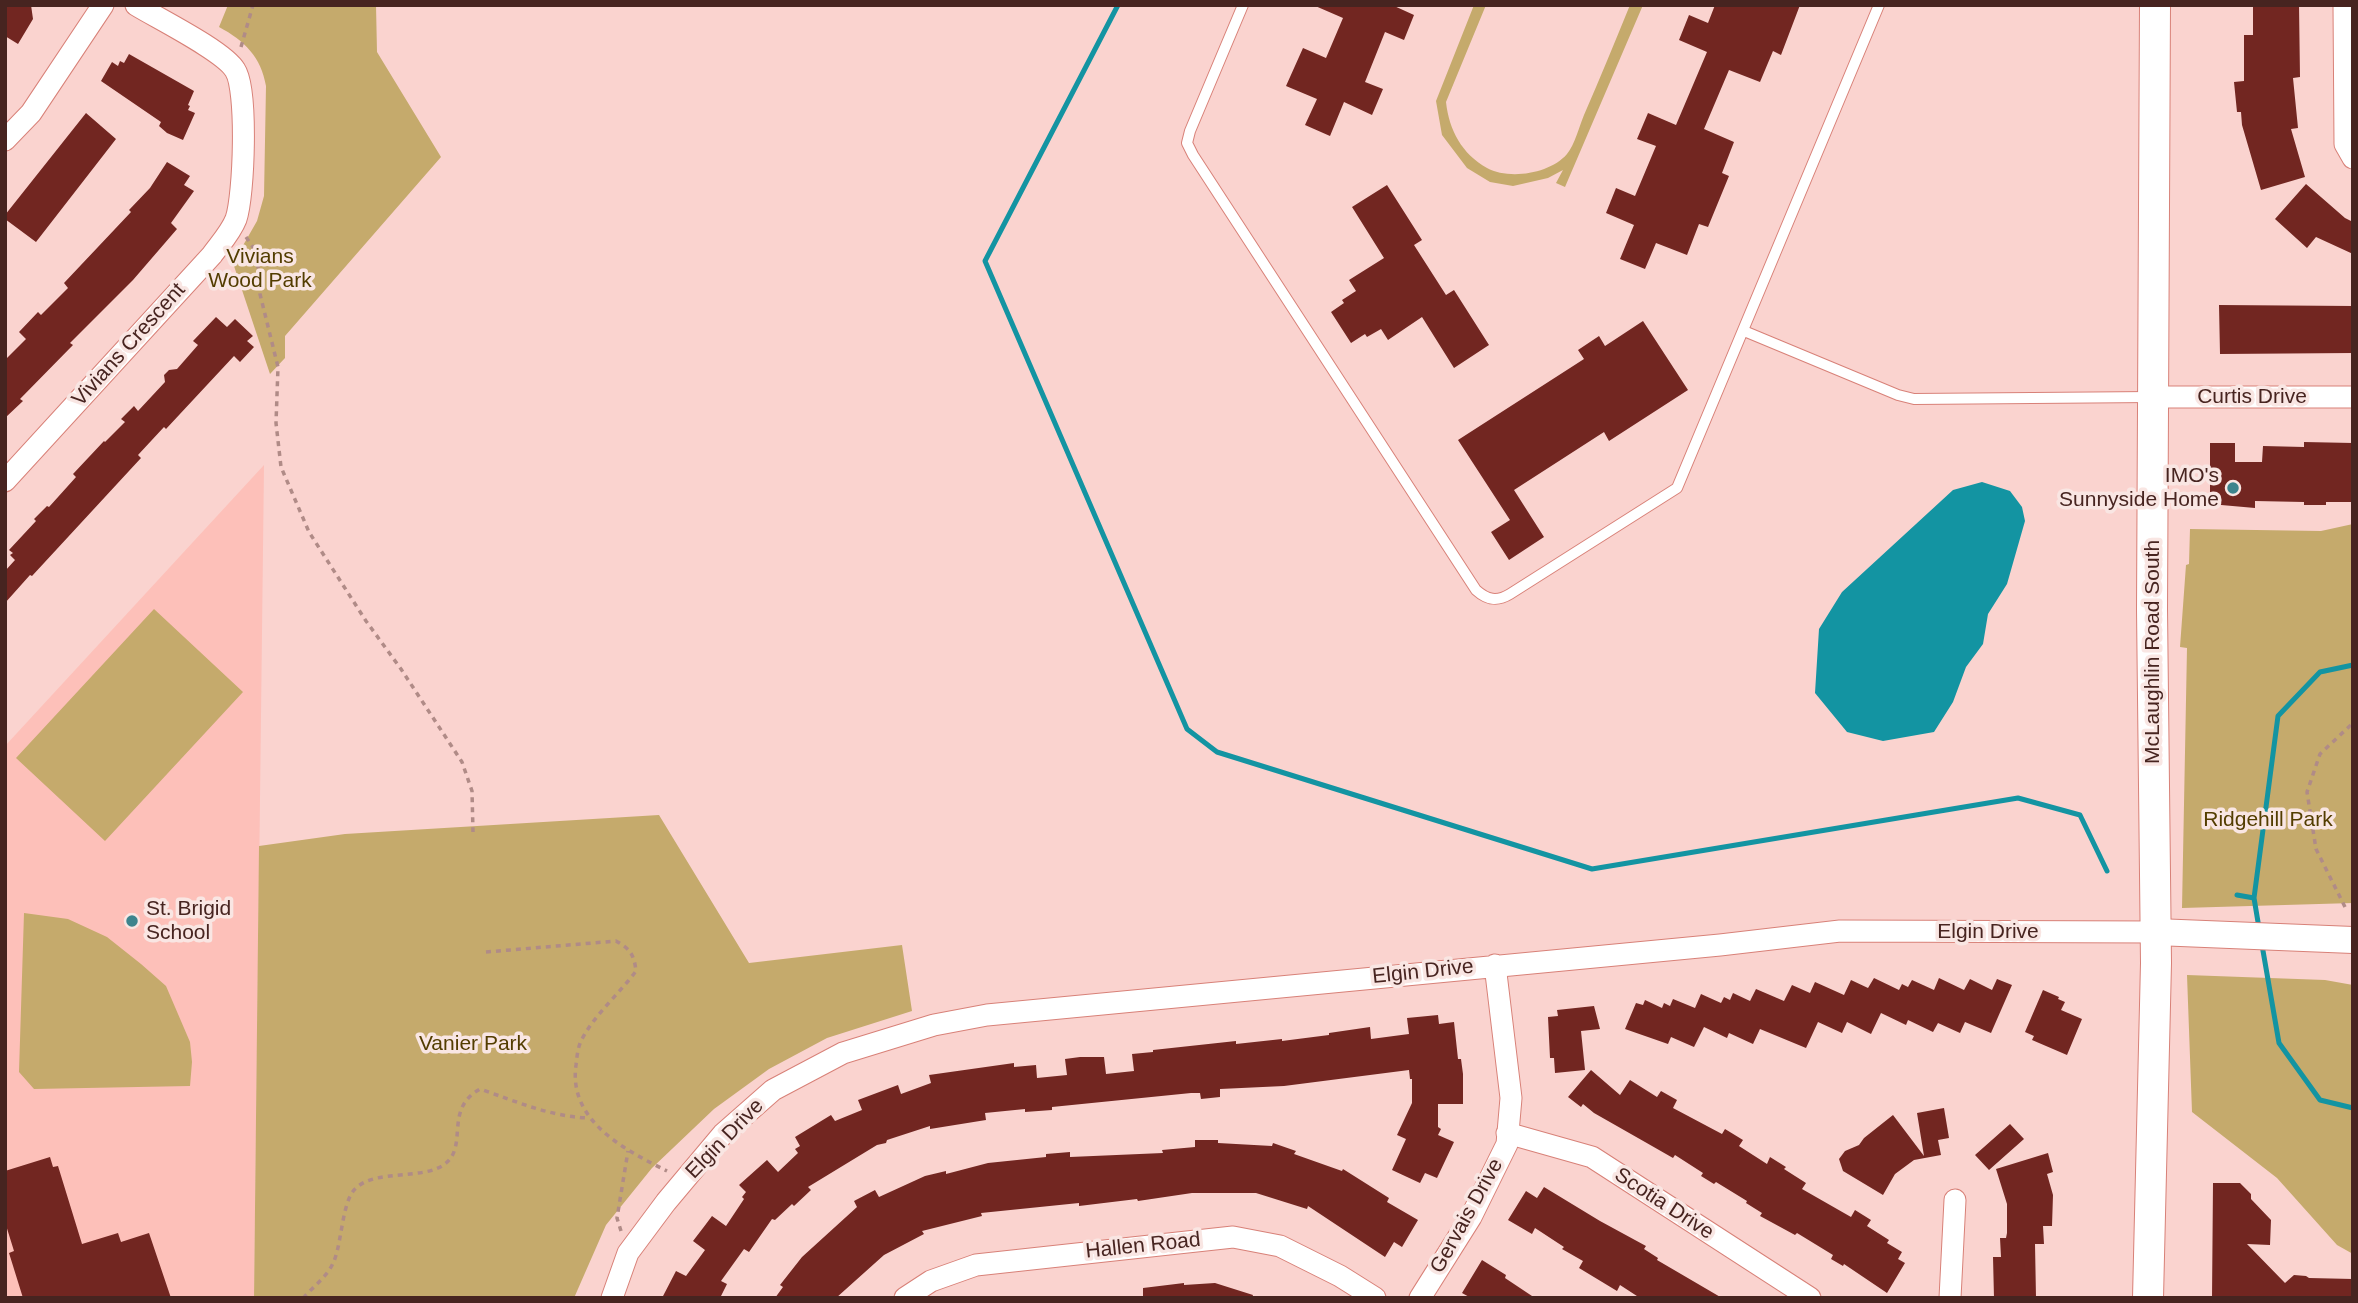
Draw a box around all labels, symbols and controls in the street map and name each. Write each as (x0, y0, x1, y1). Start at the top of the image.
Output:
park label: Vivians Wood Park (208, 244, 312, 294)
street label: Vivians Crescent (67, 278, 191, 412)
street label: Curtis Drive (2197, 384, 2307, 410)
place label: IMO's Sunnyside Home (2059, 463, 2219, 513)
marker: IMO's Sunnyside Home (2225, 480, 2241, 496)
street label: McLaughlin Road South (2140, 540, 2166, 764)
park label: Ridgehill Park (2203, 807, 2333, 833)
place label: St. Brigid School (146, 896, 231, 946)
marker: St. Brigid School (124, 913, 140, 929)
street label: Elgin Drive (1937, 919, 2039, 945)
street label: Elgin Drive (1371, 954, 1475, 990)
park label: Vanier Park (419, 1031, 527, 1057)
street label: Elgin Drive (681, 1094, 769, 1184)
street label: Gervais Drive (1425, 1154, 1509, 1278)
street label: Scotia Drive (1610, 1163, 1718, 1245)
street label: Hallen Road (1084, 1227, 1202, 1265)

